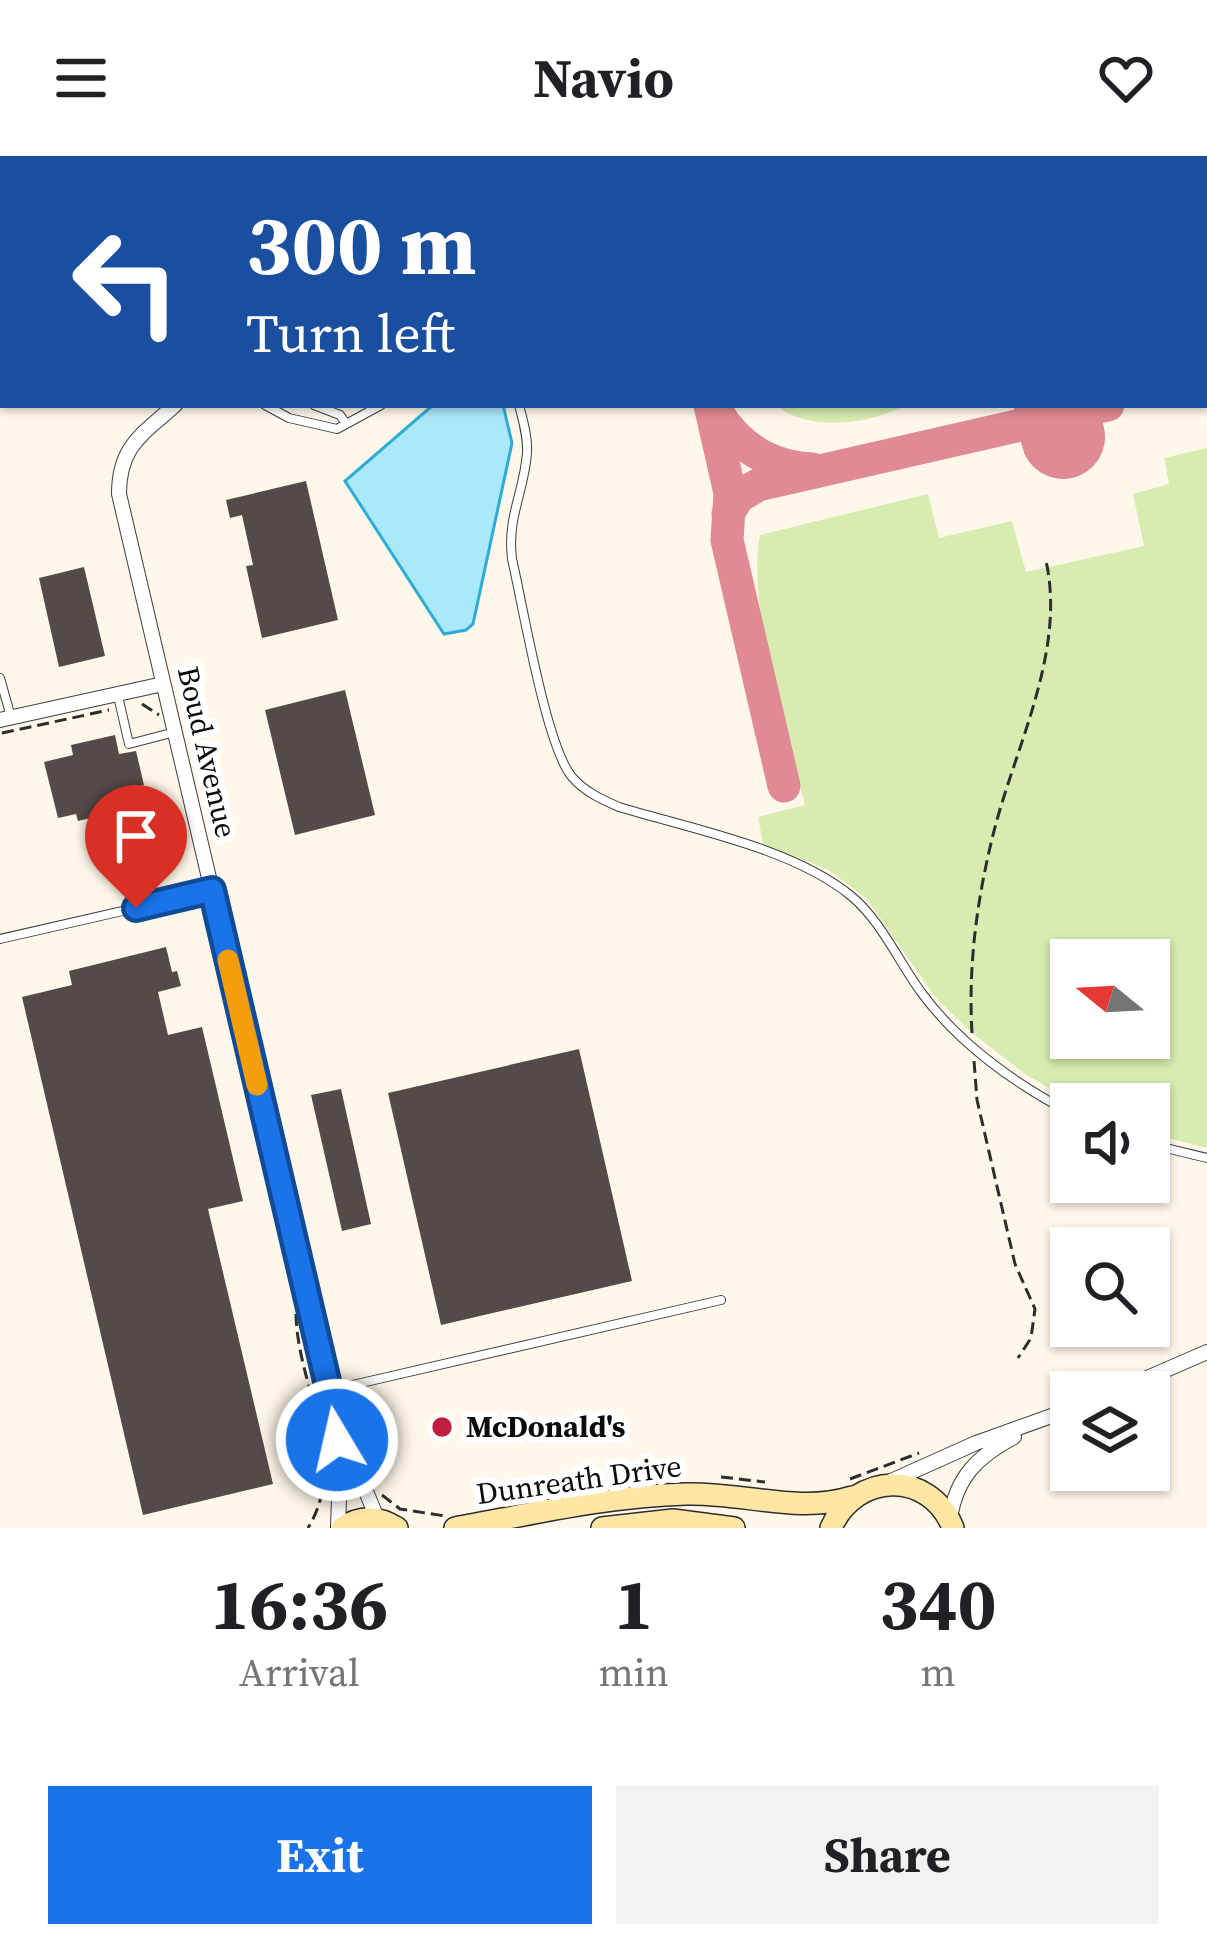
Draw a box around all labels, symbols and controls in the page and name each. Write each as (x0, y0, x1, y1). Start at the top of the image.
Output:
text: Navio (533, 41, 674, 115)
icon: menu (48, 45, 114, 111)
icon: heart (1093, 45, 1159, 111)
text: 300 m (246, 187, 477, 302)
icon: left (48, 204, 204, 360)
text: Turn left (246, 296, 455, 370)
street label: Boud Avenue (168, 662, 247, 842)
pin (85, 785, 187, 908)
icon: arrive (103, 803, 169, 869)
north arrow (1050, 939, 1170, 1059)
map controls (1050, 939, 1170, 1491)
button: sound (1050, 1083, 1170, 1203)
button: search (1050, 1227, 1170, 1347)
button: layers (1050, 1371, 1170, 1491)
position arrow (274, 1377, 400, 1503)
place label: McDonald's (466, 1406, 625, 1447)
marker: McDonald's (429, 1414, 455, 1440)
street label: Dunreath Drive (474, 1445, 684, 1514)
text: 16:36 (210, 1554, 388, 1653)
text: 1 (614, 1554, 653, 1653)
text: 340 (879, 1554, 997, 1653)
text: Arrival (239, 1646, 360, 1699)
text: min (599, 1646, 669, 1699)
text: m (920, 1646, 956, 1699)
button: Exit (48, 1786, 592, 1924)
button: Share (616, 1786, 1159, 1924)

